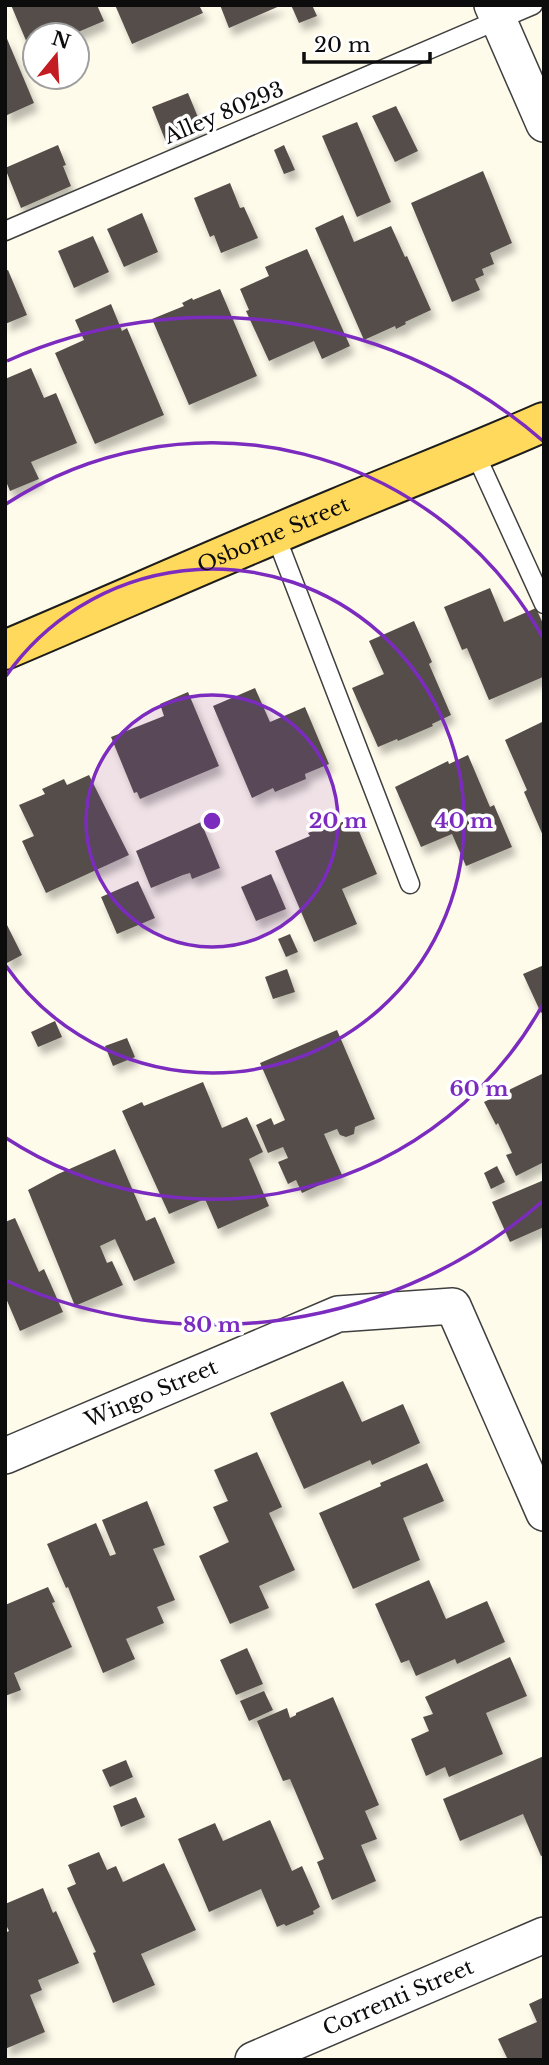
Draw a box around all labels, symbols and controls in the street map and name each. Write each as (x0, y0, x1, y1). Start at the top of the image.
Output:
north arrow (21, 21, 91, 91)
scale bar (304, 21, 430, 65)
text: N (49, 27, 73, 54)
text: 20 m (314, 32, 371, 58)
street label: Alley 80293 (159, 76, 288, 150)
street label: Osborne Street (193, 491, 353, 579)
text: 20 m (309, 808, 367, 834)
text: 40 m (435, 808, 493, 834)
centre of rings (200, 809, 224, 833)
text: 60 m (450, 1076, 508, 1102)
text: 80 m (183, 1312, 241, 1338)
street label: Wingo Street (80, 1354, 222, 1434)
street label: Correnti Street (319, 1954, 477, 2041)

